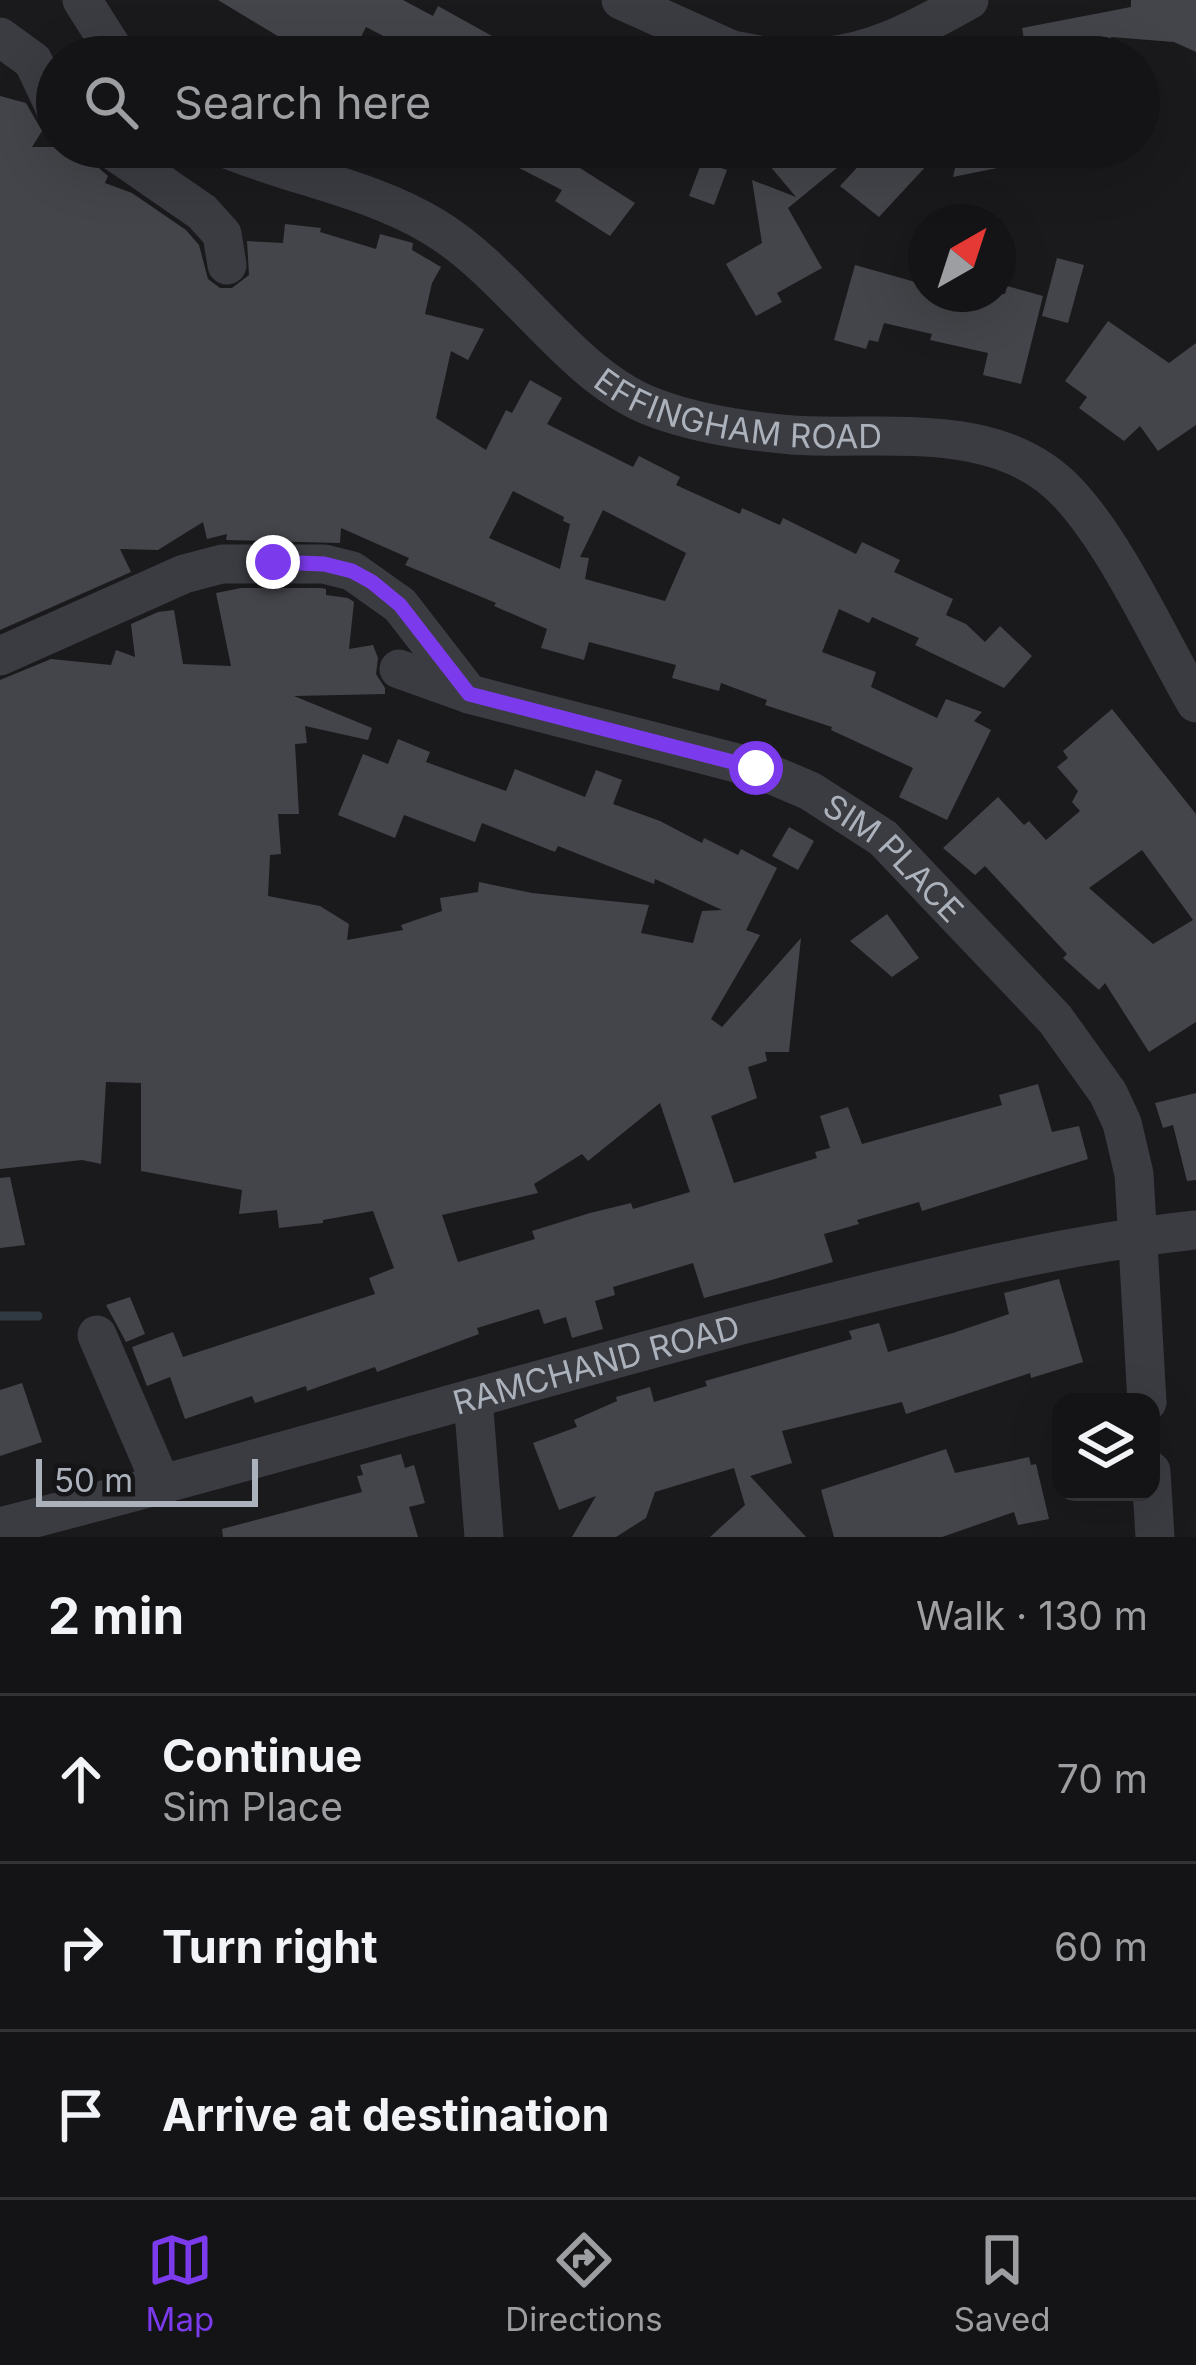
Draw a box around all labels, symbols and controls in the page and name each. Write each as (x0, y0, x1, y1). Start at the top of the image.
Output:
search box (36, 36, 1160, 168)
icon: search (78, 69, 144, 135)
text: Search here (174, 75, 431, 130)
north arrow (908, 204, 1016, 312)
street label: EFFINGHAM ROAD (587, 359, 882, 456)
route end (246, 535, 300, 589)
route start (729, 741, 783, 795)
street label: SIM PLACE (816, 785, 972, 930)
street label: RAMCHAND ROAD (449, 1306, 744, 1423)
map controls (1052, 1393, 1160, 1501)
button: layers (1052, 1393, 1160, 1501)
scale bar (36, 1453, 258, 1506)
text: 50 m (54, 1460, 133, 1500)
text: 2 min (48, 1585, 184, 1646)
text: Walk · 130 m (916, 1592, 1148, 1639)
text: Continue (162, 1728, 362, 1783)
icon: ahead (48, 1746, 114, 1812)
text: 70 m (1057, 1755, 1148, 1802)
text: Sim Place (162, 1783, 343, 1830)
icon: right (48, 1914, 114, 1980)
text: Turn right (162, 1919, 378, 1974)
text: 60 m (1054, 1923, 1148, 1970)
icon: arrive (48, 2082, 114, 2148)
text: Arrive at destination (162, 2087, 609, 2142)
tab: Map (146, 2227, 214, 2339)
tab: Directions (505, 2227, 663, 2339)
tab: Saved (954, 2227, 1050, 2339)

